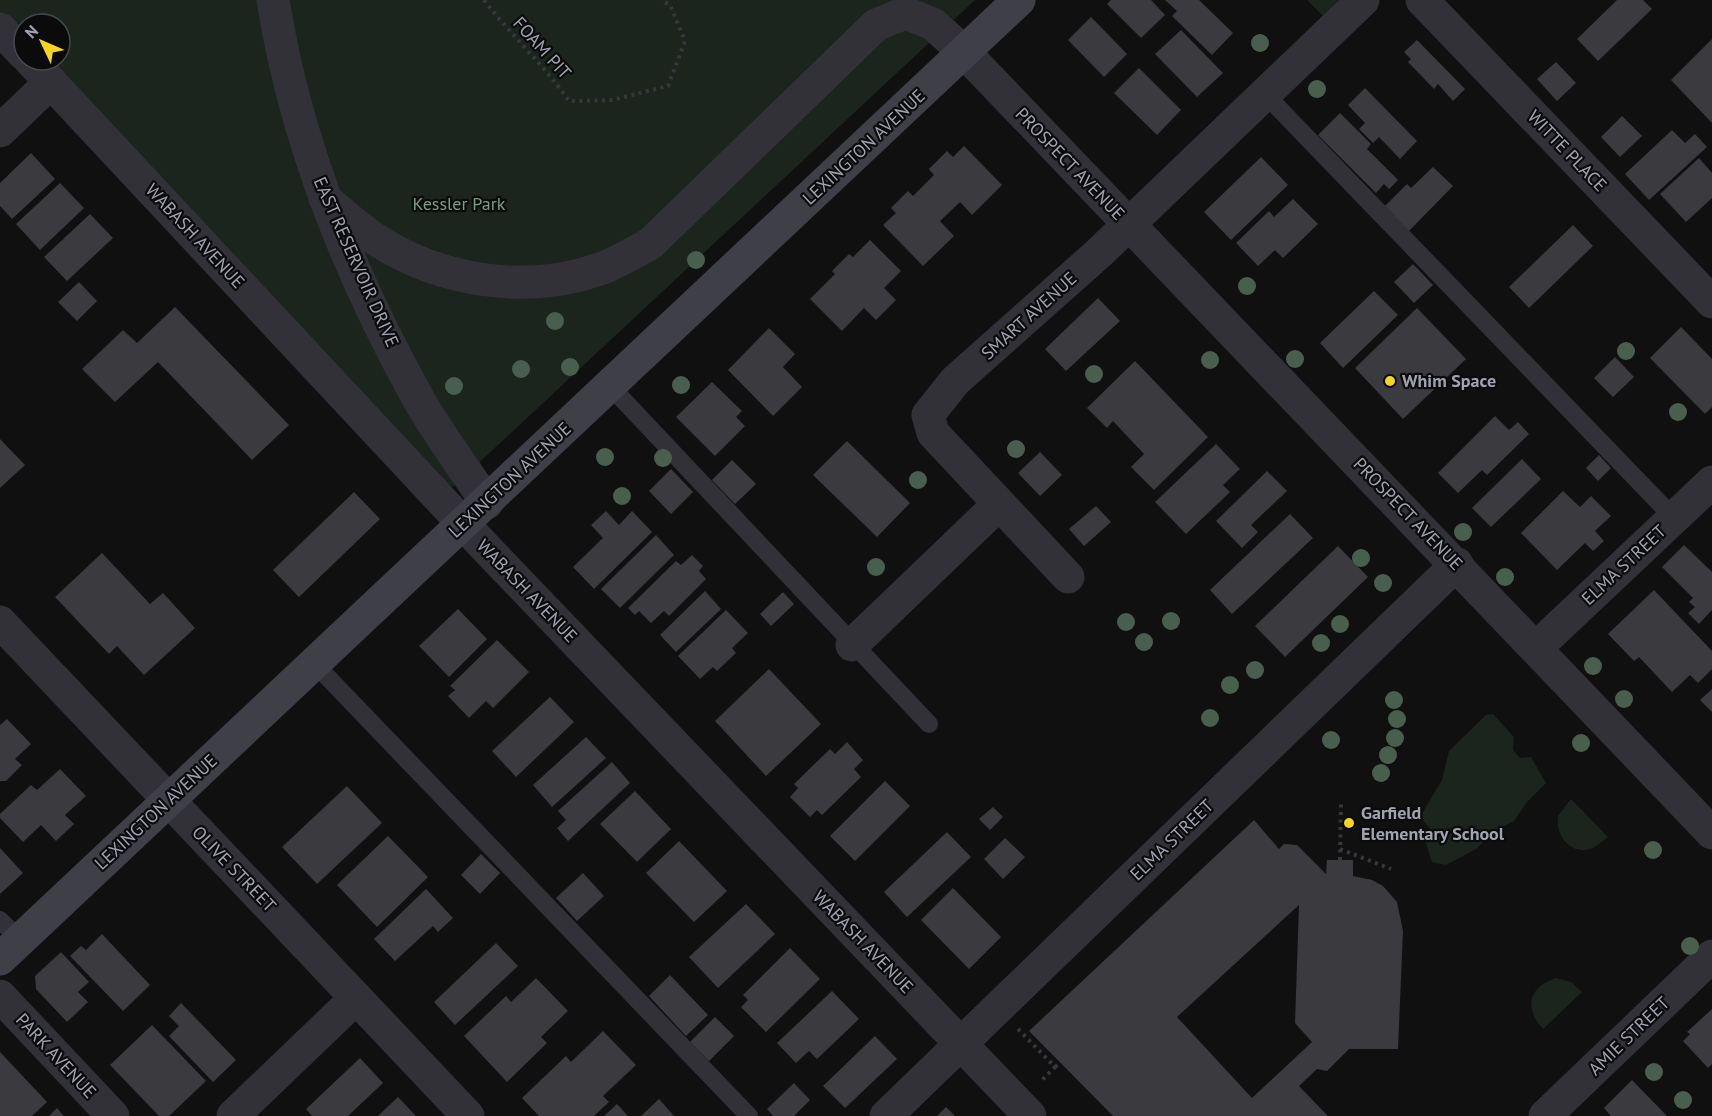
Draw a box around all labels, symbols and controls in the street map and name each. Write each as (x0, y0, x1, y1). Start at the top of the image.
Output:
north arrow (12, 12, 72, 72)
street label: FOAM PIT (508, 12, 576, 84)
text: N (20, 21, 42, 42)
street label: LEXINGTON AVENUE (798, 84, 930, 209)
street label: PROSPECT AVENUE (1011, 102, 1130, 225)
street label: WITTE PLACE (1523, 105, 1612, 196)
street label: EAST RESERVOIR DRIVE (309, 173, 404, 350)
street label: WABASH AVENUE (141, 178, 250, 293)
park label: Kessler Park (413, 192, 506, 215)
street label: SMART AVENUE (976, 267, 1081, 365)
place label: Whim Space (1402, 369, 1496, 392)
marker: Whim Space (1383, 374, 1397, 388)
street label: LEXINGTON AVENUE (444, 417, 576, 542)
street label: PROSPECT AVENUE (1349, 452, 1468, 575)
street label: ELMA STREET (1577, 520, 1671, 610)
street label: WABASH AVENUE (472, 534, 583, 647)
street label: LEXINGTON AVENUE (90, 749, 222, 874)
street label: ELMA STREET (1125, 794, 1218, 885)
place label: Garfield Elementary School (1361, 801, 1505, 845)
marker: Garfield Elementary School (1342, 816, 1356, 830)
street label: OLIVE STREET (188, 821, 281, 917)
street label: WABASH AVENUE (808, 885, 919, 998)
street label: AMIE STREET (1583, 991, 1674, 1080)
street label: PARK AVENUE (11, 1008, 102, 1103)

